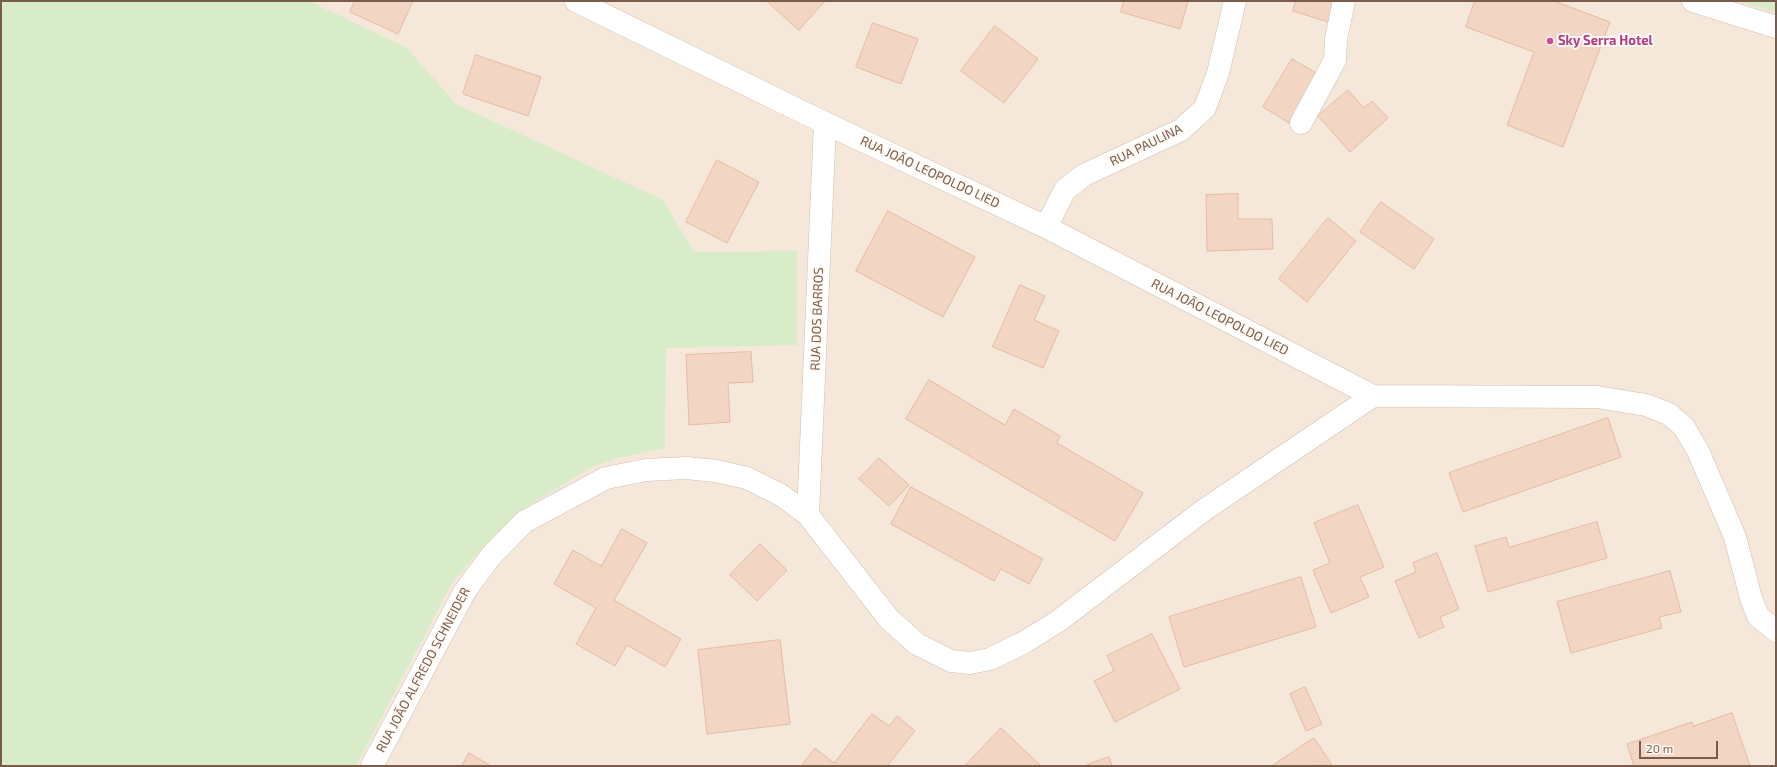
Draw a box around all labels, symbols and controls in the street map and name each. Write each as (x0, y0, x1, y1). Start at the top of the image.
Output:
place label: Sky Serra Hotel (1558, 33, 1653, 49)
marker: Sky Serra Hotel (1545, 36, 1555, 46)
street label: RUA PAULINA (1107, 121, 1185, 169)
street label: RUA JOÃO LEOPOLDO LIED (858, 133, 1002, 211)
street label: RUA DOS BARROS (807, 267, 827, 371)
street label: RUA JOÃO LEOPOLDO LIED (1149, 276, 1291, 358)
street label: RUA JOÃO ALFREDO SCHNEIDER (373, 585, 473, 755)
scale bar (1641, 733, 1720, 759)
text: 20 m (1646, 741, 1673, 755)

